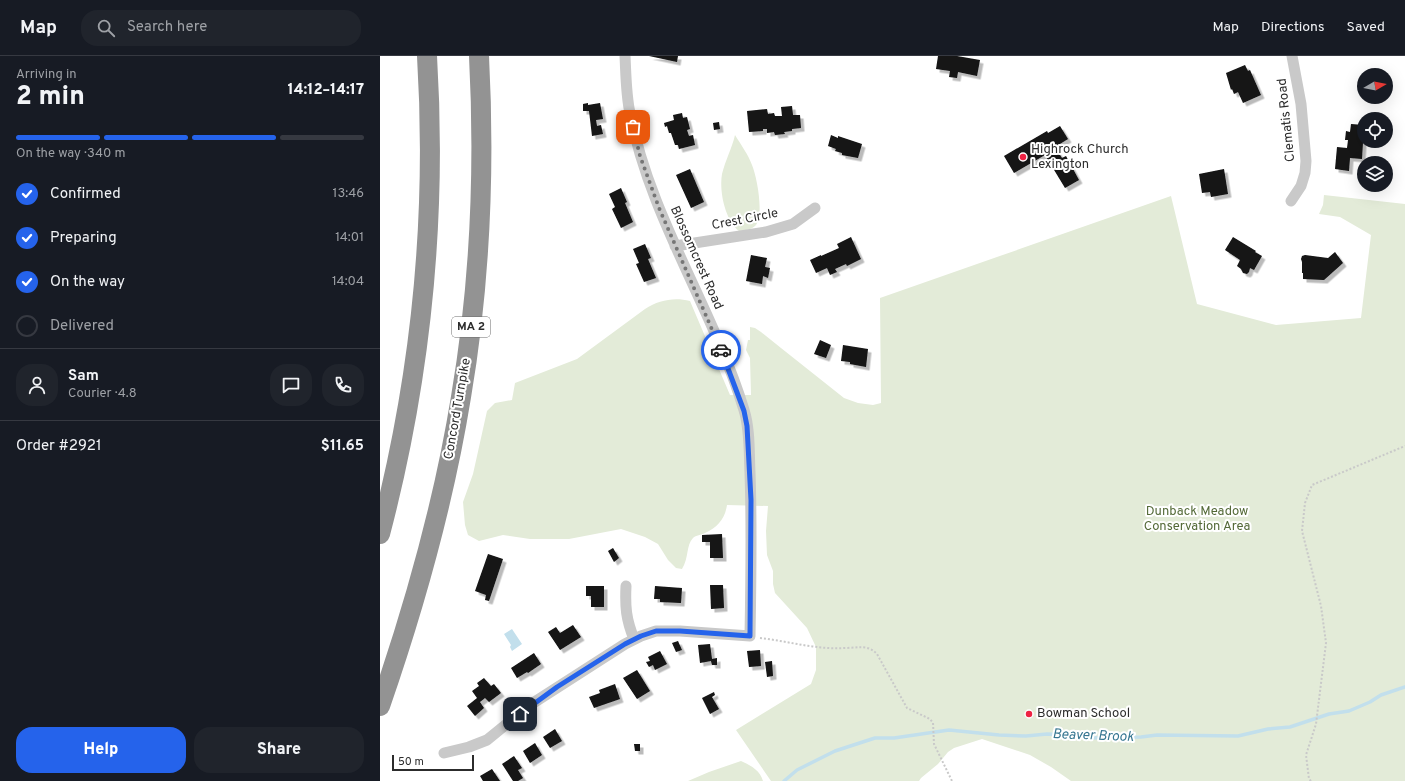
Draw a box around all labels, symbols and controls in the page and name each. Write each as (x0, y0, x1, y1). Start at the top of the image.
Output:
search box (81, 10, 361, 46)
text: Map (20, 16, 57, 40)
icon: search (95, 17, 117, 39)
text: Search here (127, 18, 207, 37)
text: Map (1213, 19, 1239, 36)
text: Directions (1261, 19, 1325, 36)
text: Saved (1347, 19, 1385, 36)
text: Arriving in (16, 67, 77, 83)
north arrow (1357, 68, 1393, 104)
map controls (1357, 68, 1393, 192)
street label: Clematis Road (1275, 77, 1299, 163)
text: 2 min (16, 81, 85, 114)
text: 14:12–14:17 (288, 81, 364, 100)
pin (616, 110, 650, 144)
button: locate (1357, 112, 1393, 148)
icon: bag (622, 116, 644, 138)
place label: Highrock Church Lexington (1031, 142, 1129, 173)
text: On the way · 340 m (16, 146, 125, 162)
marker: Highrock Church Lexington (1018, 152, 1028, 162)
button: layers (1357, 156, 1393, 192)
icon: check (16, 183, 38, 205)
text: Confirmed (50, 185, 121, 204)
text: 13:46 (333, 186, 364, 202)
street label: Blossomcrest Road (666, 204, 726, 312)
street label: Crest Circle (710, 206, 780, 234)
icon: check (16, 227, 38, 249)
text: Preparing (50, 229, 117, 248)
text: 14:01 (335, 230, 364, 246)
icon: check (16, 271, 38, 293)
text: On the way (50, 273, 125, 292)
text: 14:04 (332, 274, 364, 290)
text: Delivered (50, 317, 114, 336)
road number: MA 2 (452, 317, 490, 337)
courier (701, 330, 741, 370)
icon: car (710, 339, 732, 361)
street label: Concord Turnpike (441, 357, 475, 461)
button: person (16, 364, 58, 406)
button: chat (270, 364, 312, 406)
button: phone (322, 364, 364, 406)
text: Sam (68, 367, 99, 386)
text: Courier · 4.8 (68, 386, 137, 402)
text: Order #2921 (16, 437, 102, 456)
text: $11.65 (321, 437, 364, 456)
park label: Dunback Meadow Conservation Area (1144, 504, 1250, 535)
pin (503, 697, 537, 731)
icon: home (509, 703, 531, 725)
place label: Bowman School (1037, 706, 1130, 722)
marker: Bowman School (1024, 709, 1034, 719)
water label: Beaver Brook (1052, 726, 1135, 746)
button: Help (16, 727, 186, 773)
button: Share (194, 727, 364, 773)
scale bar (392, 753, 474, 772)
text: 50 m (398, 755, 424, 769)

